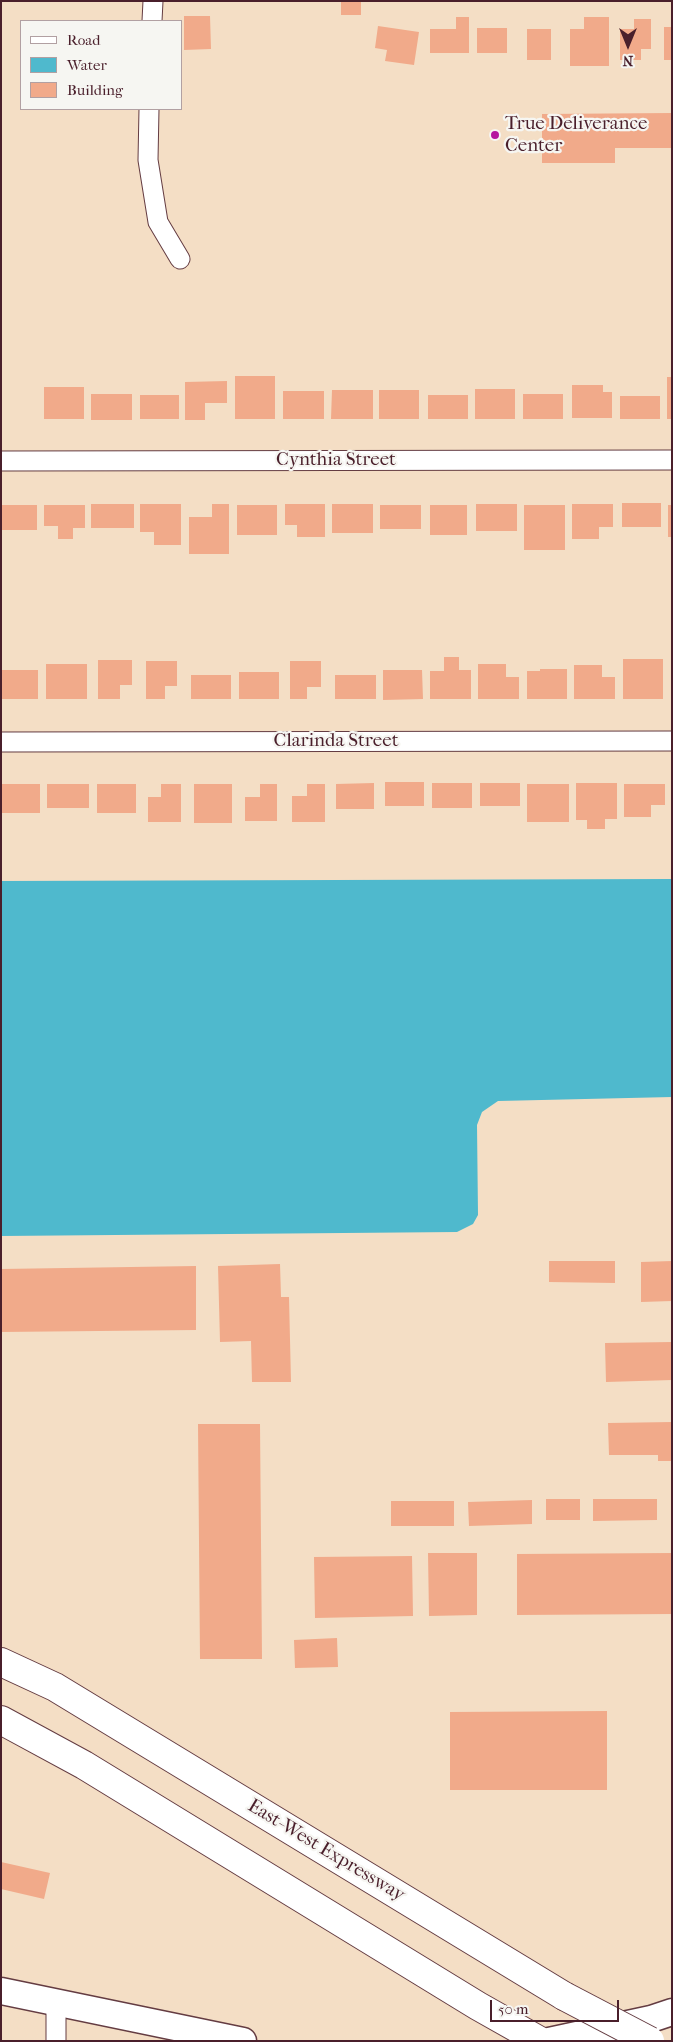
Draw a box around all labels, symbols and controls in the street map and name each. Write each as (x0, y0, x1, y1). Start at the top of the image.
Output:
legend (20, 20, 182, 110)
north arrow (603, 20, 653, 70)
text: Road (67, 31, 100, 49)
text: N (623, 52, 633, 69)
text: Water (67, 56, 107, 74)
text: Building (67, 81, 123, 99)
place label: True Deliverance Center (505, 113, 647, 157)
marker: True Deliverance Center (489, 129, 501, 141)
street label: Cynthia Street (276, 449, 396, 471)
street label: Clarinda Street (274, 730, 398, 752)
street label: East-West Expressway (243, 1795, 409, 1907)
scale bar (493, 1990, 622, 2022)
text: 50 m (498, 2000, 528, 2018)

